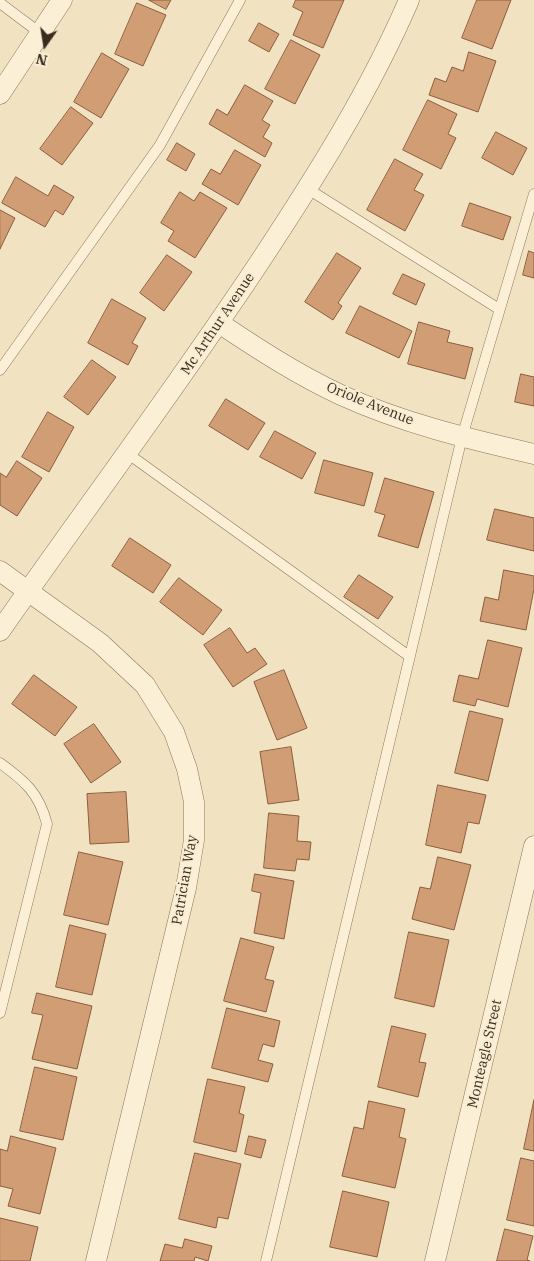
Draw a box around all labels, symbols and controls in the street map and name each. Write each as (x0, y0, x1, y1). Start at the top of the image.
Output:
north arrow (20, 20, 70, 70)
text: N (34, 50, 49, 70)
street label: Mc Arthur Avenue (178, 270, 258, 378)
street label: Oriole Avenue (324, 379, 416, 429)
street label: Patrician Way (169, 834, 201, 926)
street label: Monteagle Street (464, 998, 506, 1110)

